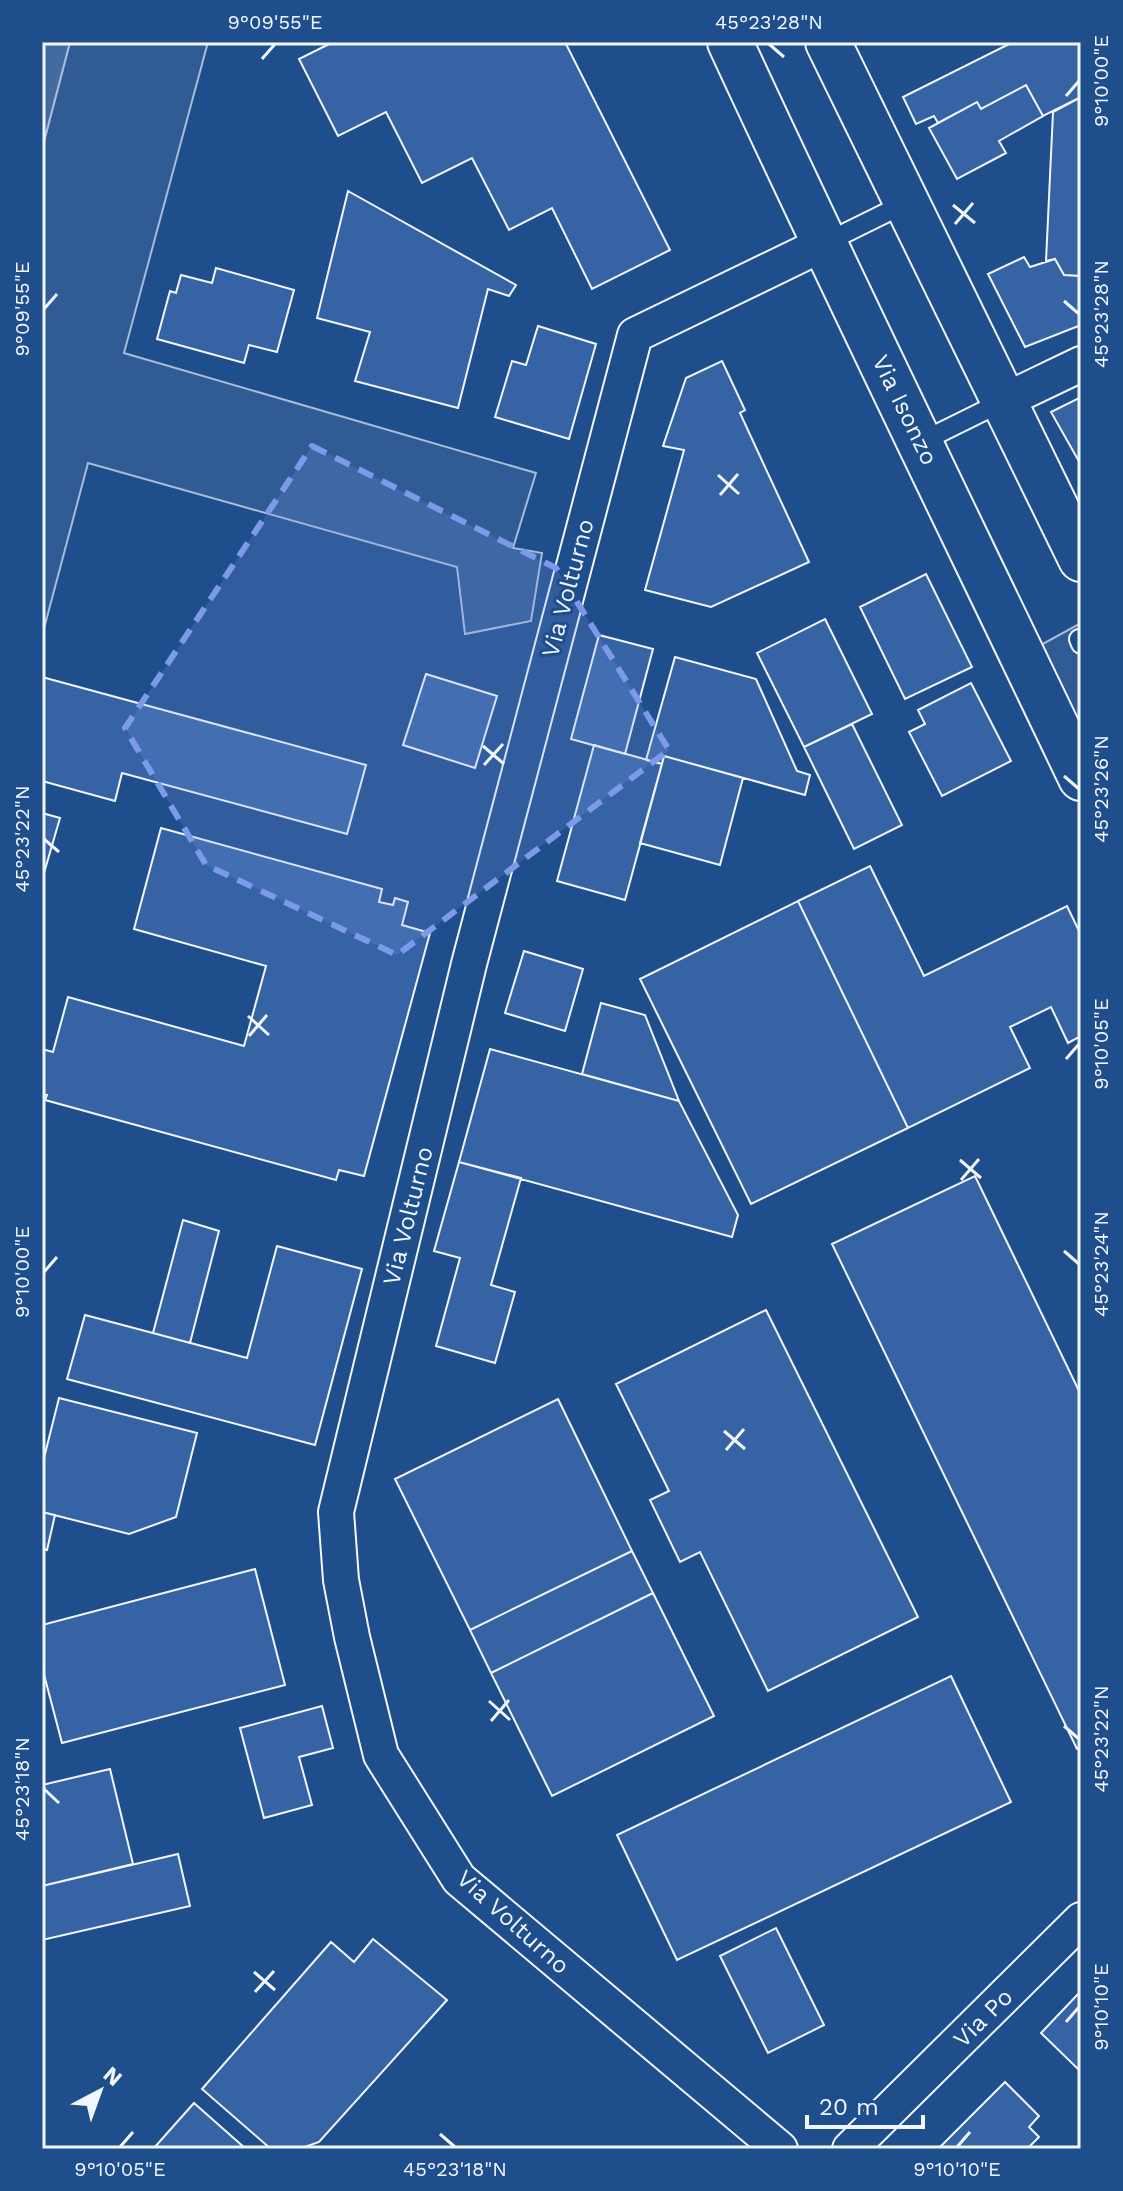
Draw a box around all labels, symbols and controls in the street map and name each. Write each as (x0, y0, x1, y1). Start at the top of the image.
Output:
text: 9°09'55"E (227, 10, 323, 34)
text: 45°23'28"N (715, 10, 823, 34)
text: 9°10'00"E (1089, 35, 1113, 127)
text: 45°23'28"N (1089, 260, 1113, 368)
text: 9°09'55"E (10, 261, 34, 357)
street label: Via Isonzo (866, 350, 944, 470)
street label: Via Volturno (536, 516, 600, 660)
text: 45°23'26"N (1089, 735, 1113, 843)
text: 45°23'22"N (10, 785, 34, 893)
text: 9°10'05"E (1089, 998, 1113, 1090)
street label: Via Volturno (377, 1144, 439, 1288)
text: 45°23'24"N (1089, 1211, 1113, 1317)
text: 9°10'00"E (10, 1226, 34, 1318)
text: 45°23'22"N (1089, 1685, 1113, 1793)
text: 45°23'18"N (10, 1737, 34, 1841)
street label: Via Volturno (451, 1864, 575, 1980)
text: 9°10'10"E (1089, 1963, 1113, 2051)
street label: Via Po (948, 1983, 1018, 2053)
north arrow (60, 2051, 140, 2131)
text: N (98, 2061, 127, 2091)
scale bar (807, 2079, 923, 2129)
text: 20 m (819, 2093, 879, 2121)
text: 9°10'05"E (74, 2157, 166, 2181)
text: 45°23'18"N (403, 2157, 507, 2181)
text: 9°10'10"E (913, 2157, 1001, 2181)

